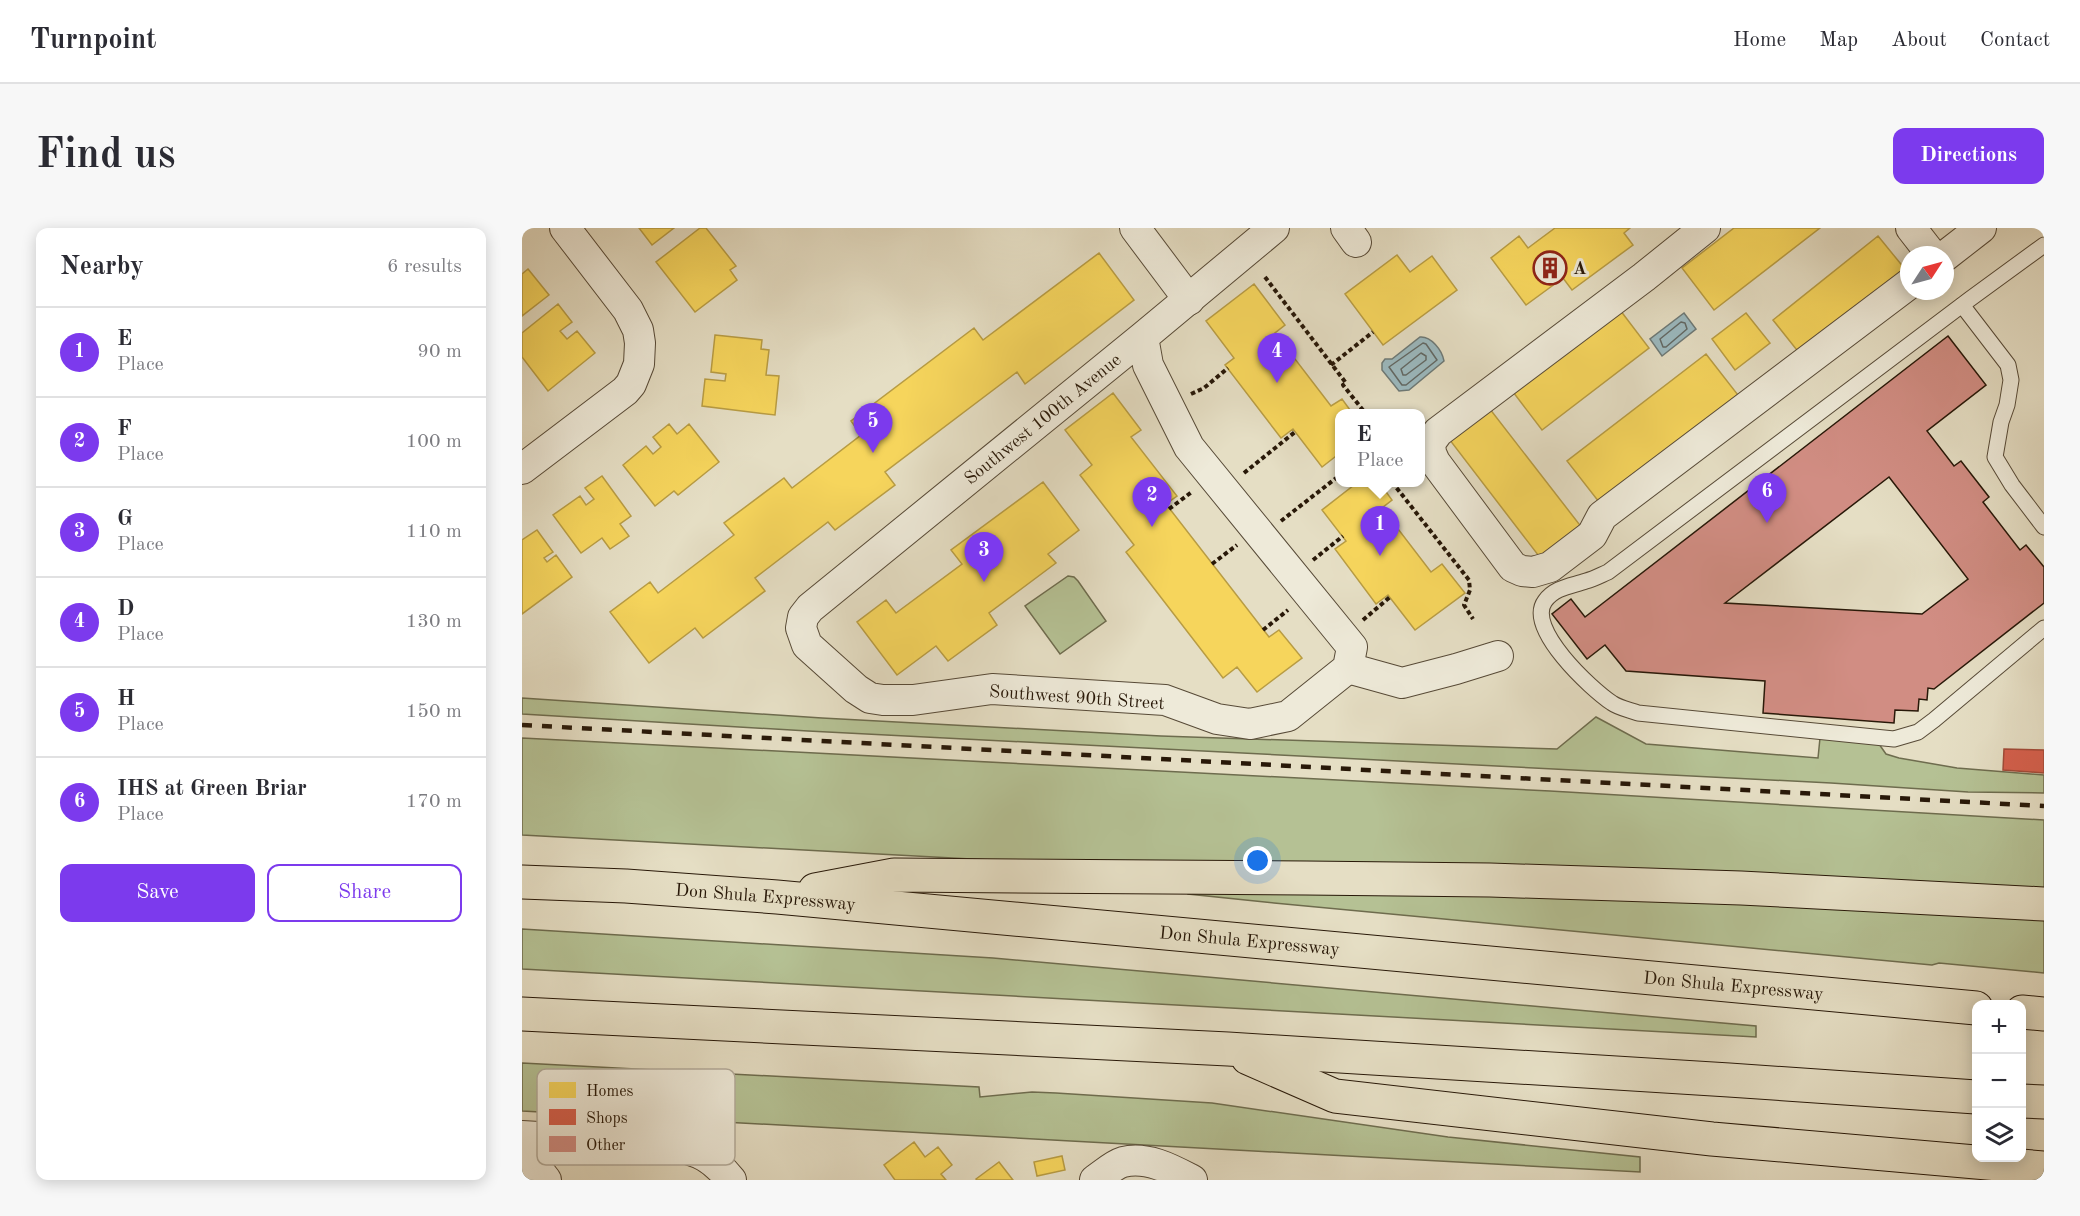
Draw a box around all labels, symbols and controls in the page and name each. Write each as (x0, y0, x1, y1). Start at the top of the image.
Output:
text: Turnpoint (30, 27, 157, 55)
text: Home (1733, 30, 1786, 51)
text: Map (1819, 30, 1858, 51)
text: About (1891, 30, 1947, 51)
text: Contact (1980, 30, 2050, 51)
button: Directions (1893, 128, 2044, 184)
text: Find us (36, 135, 175, 177)
north arrow (1900, 246, 1954, 300)
building icon: A (1532, 250, 1568, 286)
text: Nearby (60, 254, 144, 280)
text: 6 results (387, 257, 462, 277)
place label: A (1573, 260, 1587, 278)
text: E (117, 328, 132, 350)
pin: 4 (1258, 334, 1296, 383)
text: 1 (74, 342, 85, 362)
text: 90 m (417, 342, 462, 362)
street label: Southwest 100th Avenue (961, 351, 1125, 488)
text: Place (117, 355, 164, 375)
pin: 5 (854, 404, 892, 453)
popup (1335, 409, 1425, 487)
text: F (117, 418, 132, 440)
text: E (1357, 424, 1372, 446)
text: 2 (74, 432, 85, 452)
text: 100 m (406, 432, 462, 452)
text: Place (117, 445, 164, 465)
text: Place (1357, 451, 1403, 471)
pin: 6 (1748, 474, 1786, 523)
pin: 2 (1132, 478, 1172, 527)
pin: 1 (1360, 506, 1400, 556)
text: G (117, 508, 133, 530)
text: 3 (74, 522, 85, 542)
text: 110 m (406, 522, 462, 542)
pin: 3 (964, 532, 1004, 582)
text: Place (117, 535, 164, 555)
text: D (117, 598, 134, 620)
text: 4 (74, 612, 85, 632)
text: 130 m (406, 612, 462, 632)
text: Place (117, 625, 164, 645)
street label: Southwest 90th Street (988, 683, 1165, 713)
text: H (117, 688, 135, 710)
text: 5 (74, 702, 85, 722)
text: 150 m (406, 702, 462, 722)
text: Place (117, 715, 164, 735)
text: IHS at Green Briar (117, 778, 307, 800)
text: 6 (74, 792, 85, 812)
text: 170 m (406, 792, 462, 812)
text: Place (117, 805, 164, 825)
your location (1243, 846, 1272, 875)
button: Save (60, 864, 255, 922)
button: Share (267, 864, 462, 922)
street label: Don Shula Expressway (674, 882, 857, 914)
street label: Don Shula Expressway (1158, 924, 1341, 959)
street label: Don Shula Expressway (1642, 969, 1825, 1004)
map controls (1972, 1000, 2026, 1162)
button: + (1972, 1000, 2026, 1054)
button: − (1972, 1054, 2026, 1108)
legend (537, 1069, 735, 1165)
text: Homes (586, 1084, 634, 1100)
button: layers (1972, 1108, 2026, 1162)
text: Shops (586, 1111, 628, 1127)
text: Other (586, 1138, 626, 1154)

